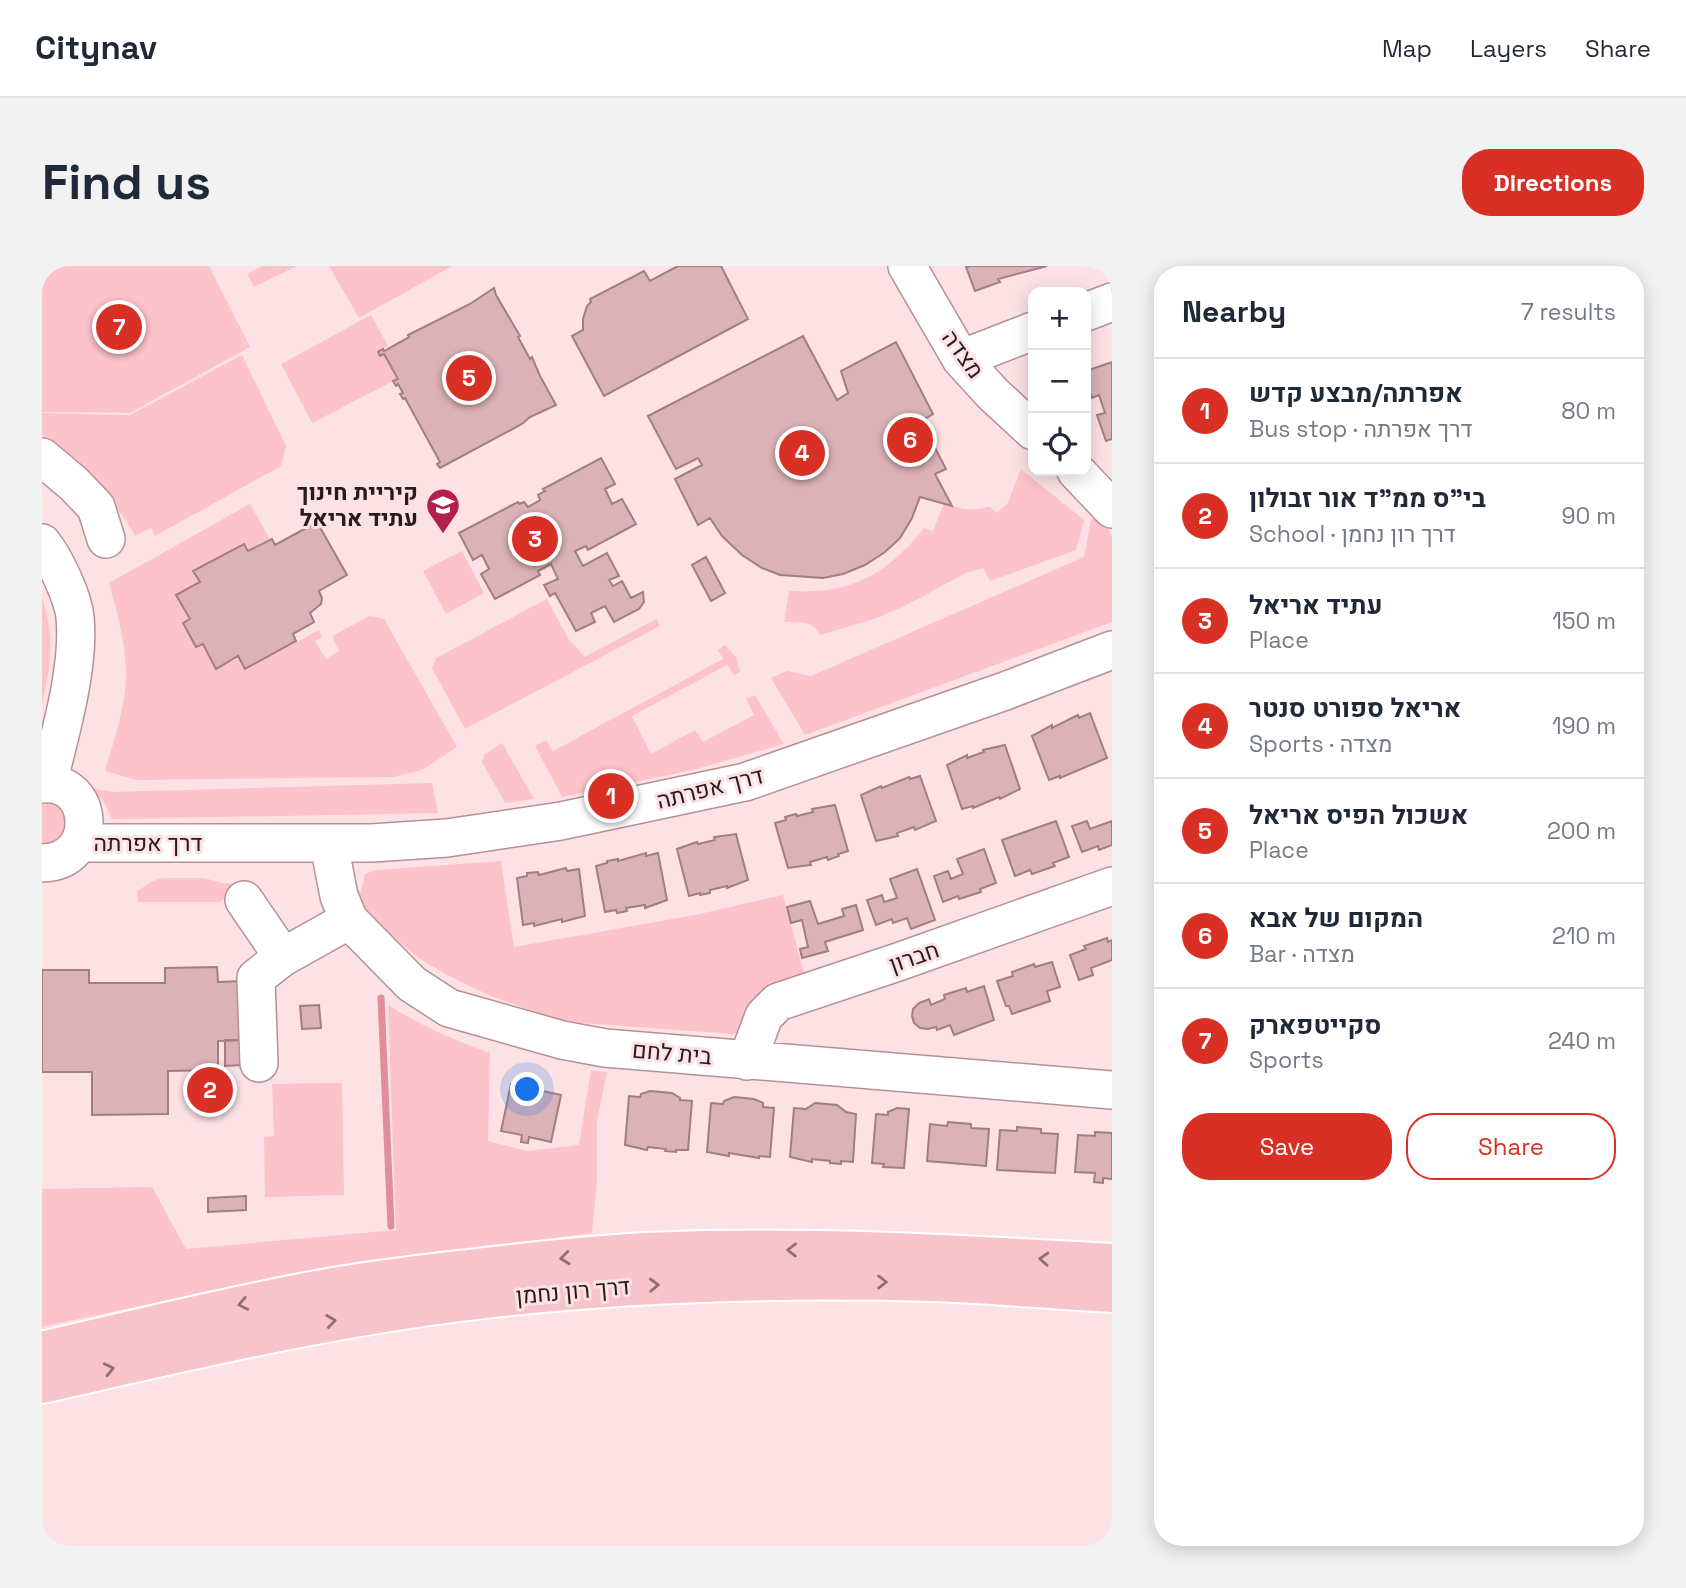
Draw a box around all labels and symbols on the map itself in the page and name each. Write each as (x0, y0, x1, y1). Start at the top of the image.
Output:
pin: 7 (96, 301, 142, 353)
street label: מצדה (935, 324, 991, 384)
pin: 5 (446, 352, 492, 404)
pin: 6 (887, 414, 933, 466)
pin: 4 (779, 427, 825, 479)
place label: קיריית חינוך עתיד אריאל (297, 477, 418, 533)
school or university icon: קיריית חינוך עתיד אריאל (424, 486, 462, 535)
pin: 3 (512, 513, 558, 565)
street label: דרך אפרתה (654, 760, 766, 816)
pin: 1 (588, 770, 634, 822)
street label: דרך אפרתה (94, 828, 202, 858)
street label: חברון (885, 935, 943, 979)
street label: בית לחם (631, 1035, 713, 1071)
pin: 2 (187, 1064, 233, 1116)
your location (510, 1072, 544, 1106)
one-way arrow (786, 1242, 797, 1258)
one-way arrow (559, 1251, 571, 1266)
one-way arrow (1038, 1252, 1049, 1267)
street label: דרך רון נחמן (515, 1271, 631, 1311)
one-way arrow (877, 1274, 887, 1290)
one-way arrow (649, 1278, 660, 1293)
one-way arrow (237, 1296, 249, 1311)
one-way arrow (325, 1314, 337, 1329)
one-way arrow (102, 1363, 114, 1377)

